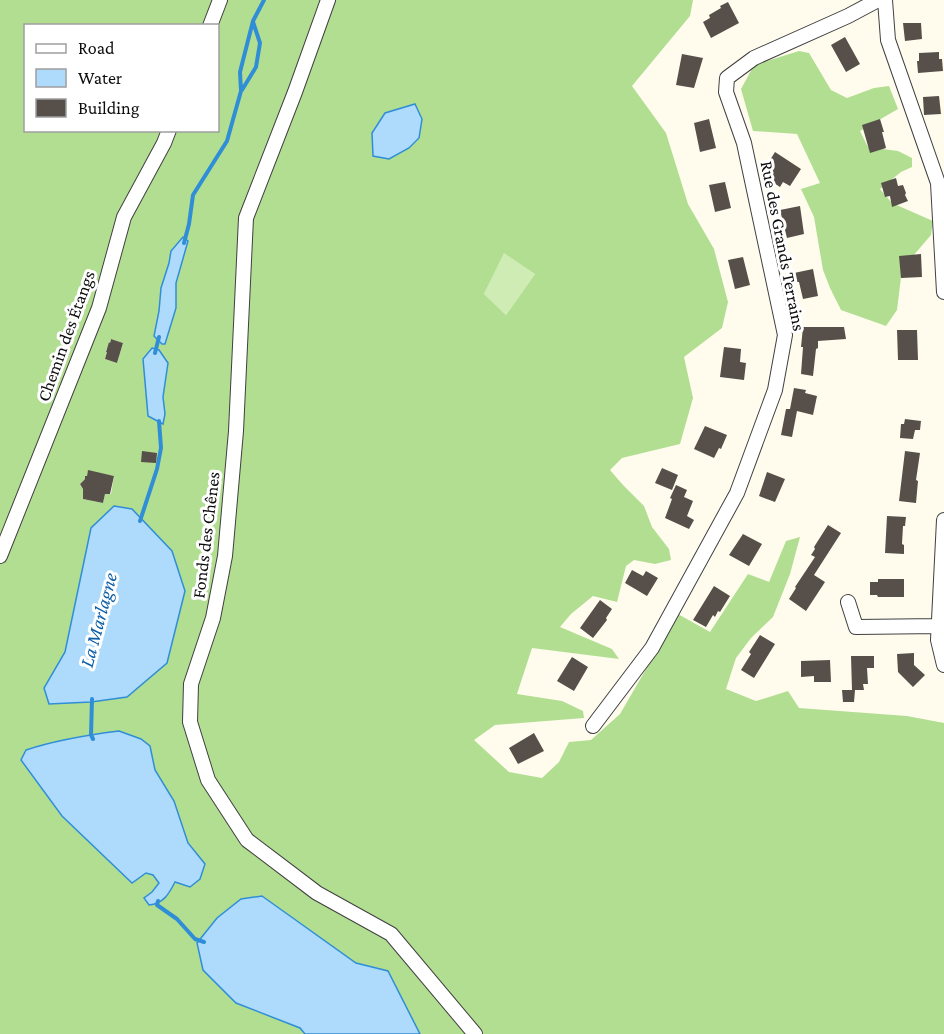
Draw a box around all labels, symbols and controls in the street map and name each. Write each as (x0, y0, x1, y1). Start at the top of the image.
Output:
legend (24, 24, 219, 132)
text: Road (78, 38, 115, 58)
text: Water (78, 68, 123, 88)
text: Building (78, 98, 140, 118)
street label: Rue des Grands Terrains (757, 159, 809, 333)
street label: Chemin des Étangs (33, 268, 99, 404)
street label: Fonds des Chênes (188, 470, 224, 600)
water label: La Marlagne (75, 570, 122, 670)

